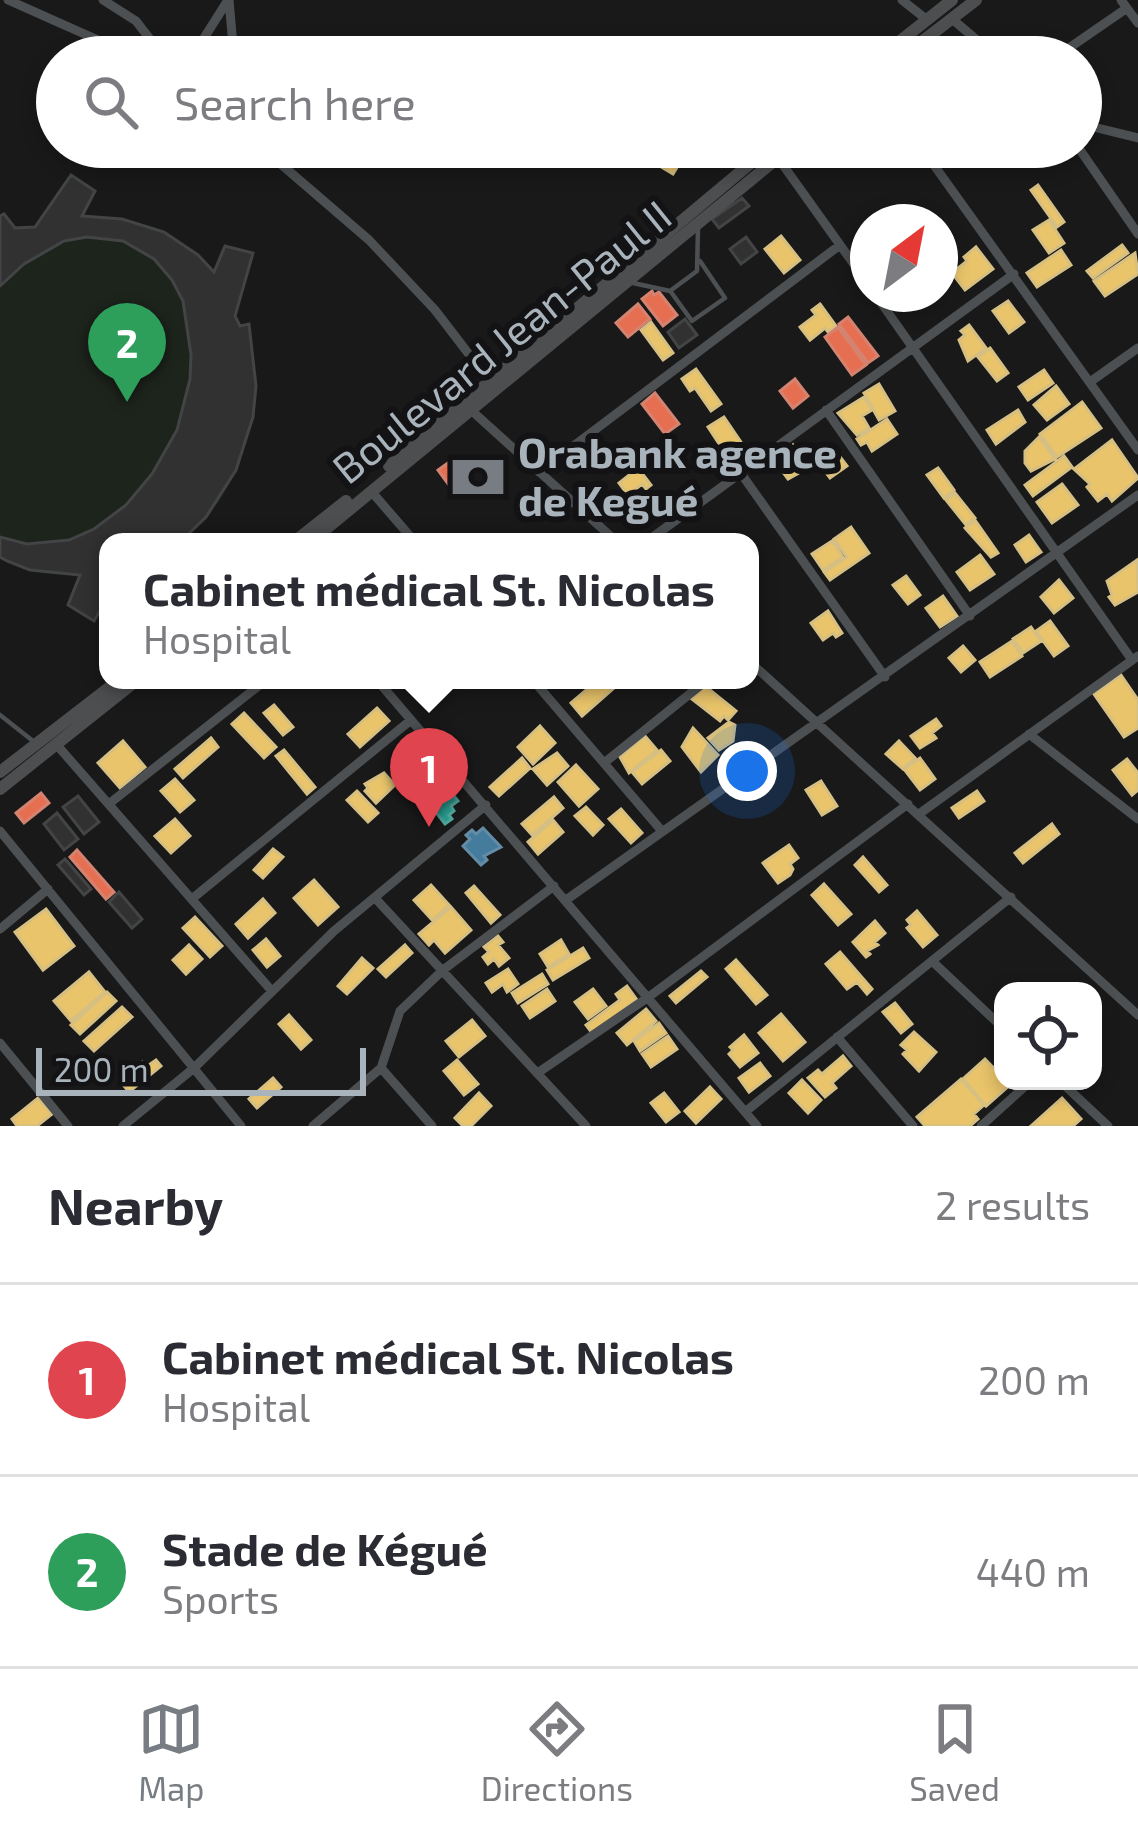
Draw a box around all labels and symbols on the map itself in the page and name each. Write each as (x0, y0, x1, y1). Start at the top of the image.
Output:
street label: Boulevard Jean-Paul II (322, 189, 680, 492)
north arrow (850, 204, 958, 312)
pin: 2 (88, 303, 166, 402)
place label: Orabank agence de Kegué (518, 426, 837, 524)
bank icon: Orabank agence de Kegué (449, 448, 507, 506)
pin: 1 (390, 728, 468, 827)
your location (717, 741, 777, 801)
scale bar (36, 1042, 366, 1095)

